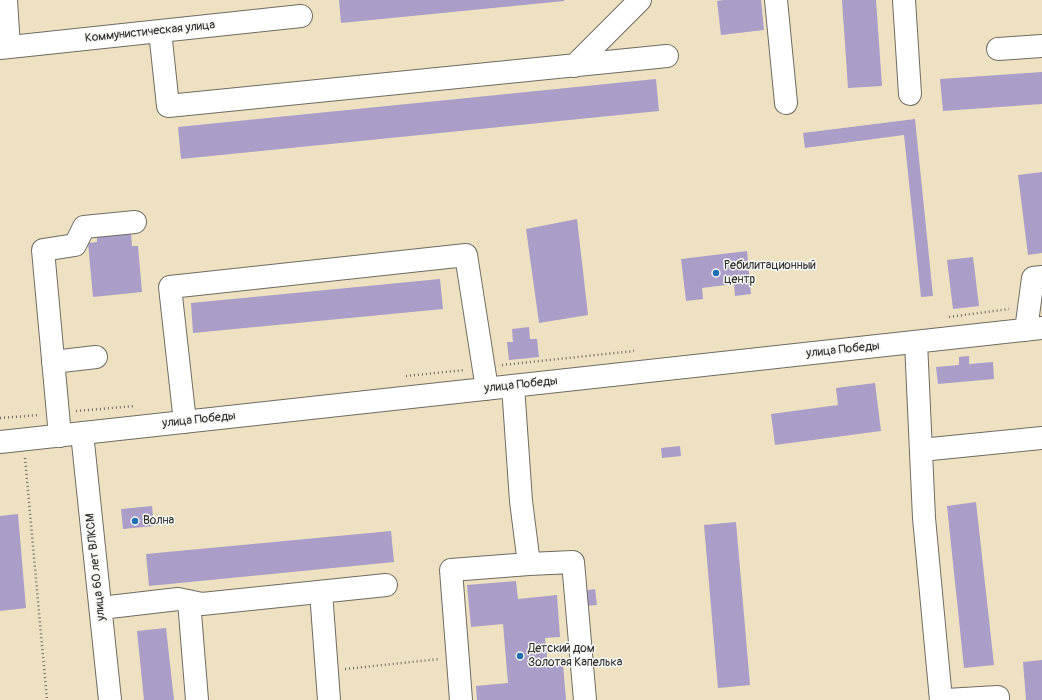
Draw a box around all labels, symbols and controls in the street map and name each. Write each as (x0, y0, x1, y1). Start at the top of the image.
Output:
street label: Коммунистическая улица (84, 18, 216, 46)
place label: Ребилитационный центр (724, 259, 816, 287)
marker: Ребилитационный центр (711, 268, 721, 278)
street label: улица Победы (806, 339, 880, 361)
street label: улица Победы (484, 374, 558, 396)
street label: улица Победы (162, 409, 236, 431)
street label: улица 60 лет ВЛКСМ (83, 513, 109, 621)
place label: Волна (143, 514, 174, 528)
marker: Волна (130, 516, 140, 526)
place label: Детский дом Золотая Капелька (528, 642, 622, 670)
marker: Детский дом Золотая Капелька (515, 651, 525, 661)

